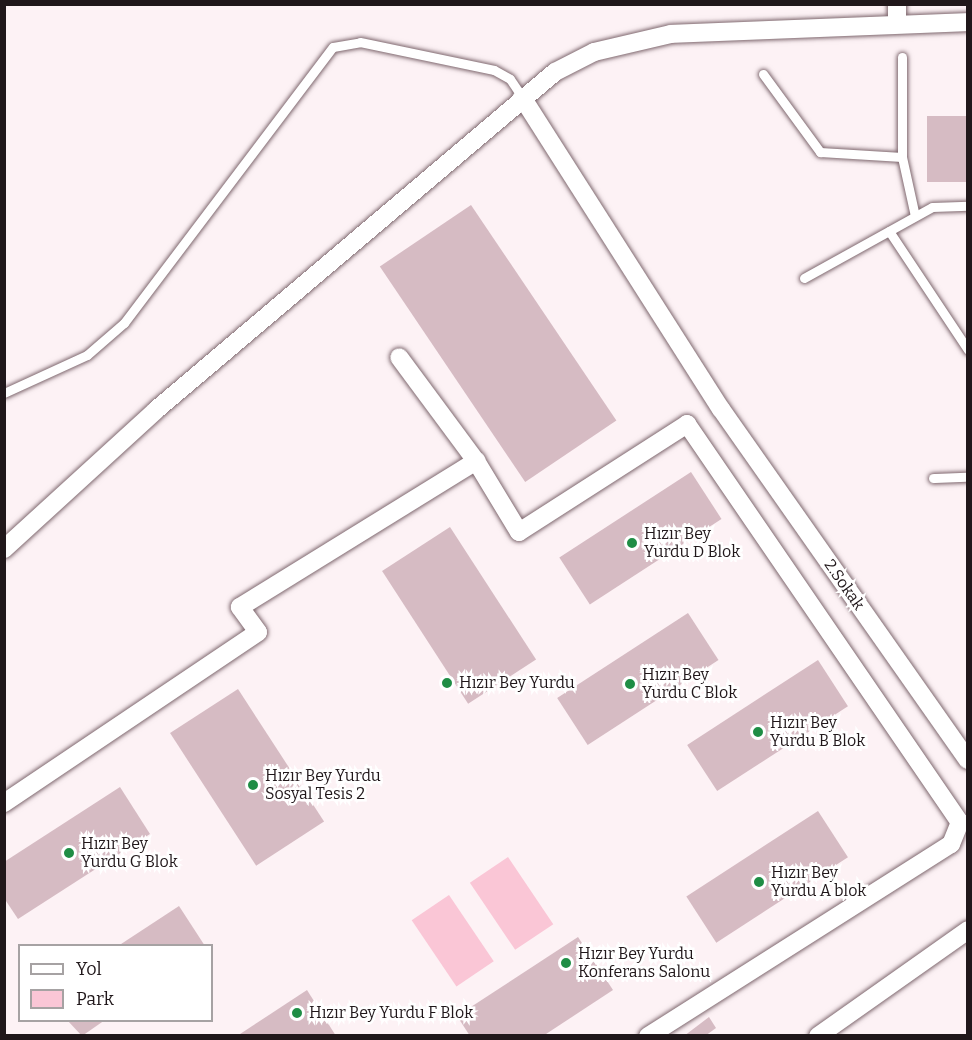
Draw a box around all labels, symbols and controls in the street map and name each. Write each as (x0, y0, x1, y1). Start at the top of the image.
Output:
place label: Hızır Bey Yurdu D Blok (644, 524, 740, 562)
marker: Hızır Bey Yurdu D Blok (625, 536, 639, 550)
street label: 2.Sokak (820, 556, 868, 614)
place label: Hızır Bey Yurdu C Blok (642, 665, 737, 703)
place label: Hızır Bey Yurdu (459, 673, 575, 693)
marker: Hızır Bey Yurdu (440, 676, 454, 690)
marker: Hızır Bey Yurdu C Blok (623, 677, 637, 691)
place label: Hızır Bey Yurdu B Blok (770, 713, 865, 751)
marker: Hızır Bey Yurdu B Blok (751, 725, 765, 739)
place label: Hızır Bey Yurdu Sosyal Tesis 2 (265, 766, 381, 804)
marker: Hızır Bey Yurdu Sosyal Tesis 2 (246, 778, 260, 792)
place label: Hızır Bey Yurdu G Blok (81, 834, 178, 872)
marker: Hızır Bey Yurdu G Blok (62, 846, 76, 860)
place label: Hızır Bey Yurdu A blok (771, 863, 866, 901)
marker: Hızır Bey Yurdu A blok (752, 875, 766, 889)
legend (18, 944, 213, 1022)
place label: Hızır Bey Yurdu Konferans Salonu (578, 944, 710, 982)
marker: Hızır Bey Yurdu Konferans Salonu (559, 956, 573, 970)
text: Yol (76, 958, 102, 980)
text: Park (76, 988, 114, 1010)
place label: Hızır Bey Yurdu F Blok (309, 1003, 473, 1023)
marker: Hızır Bey Yurdu F Blok (290, 1006, 304, 1020)

